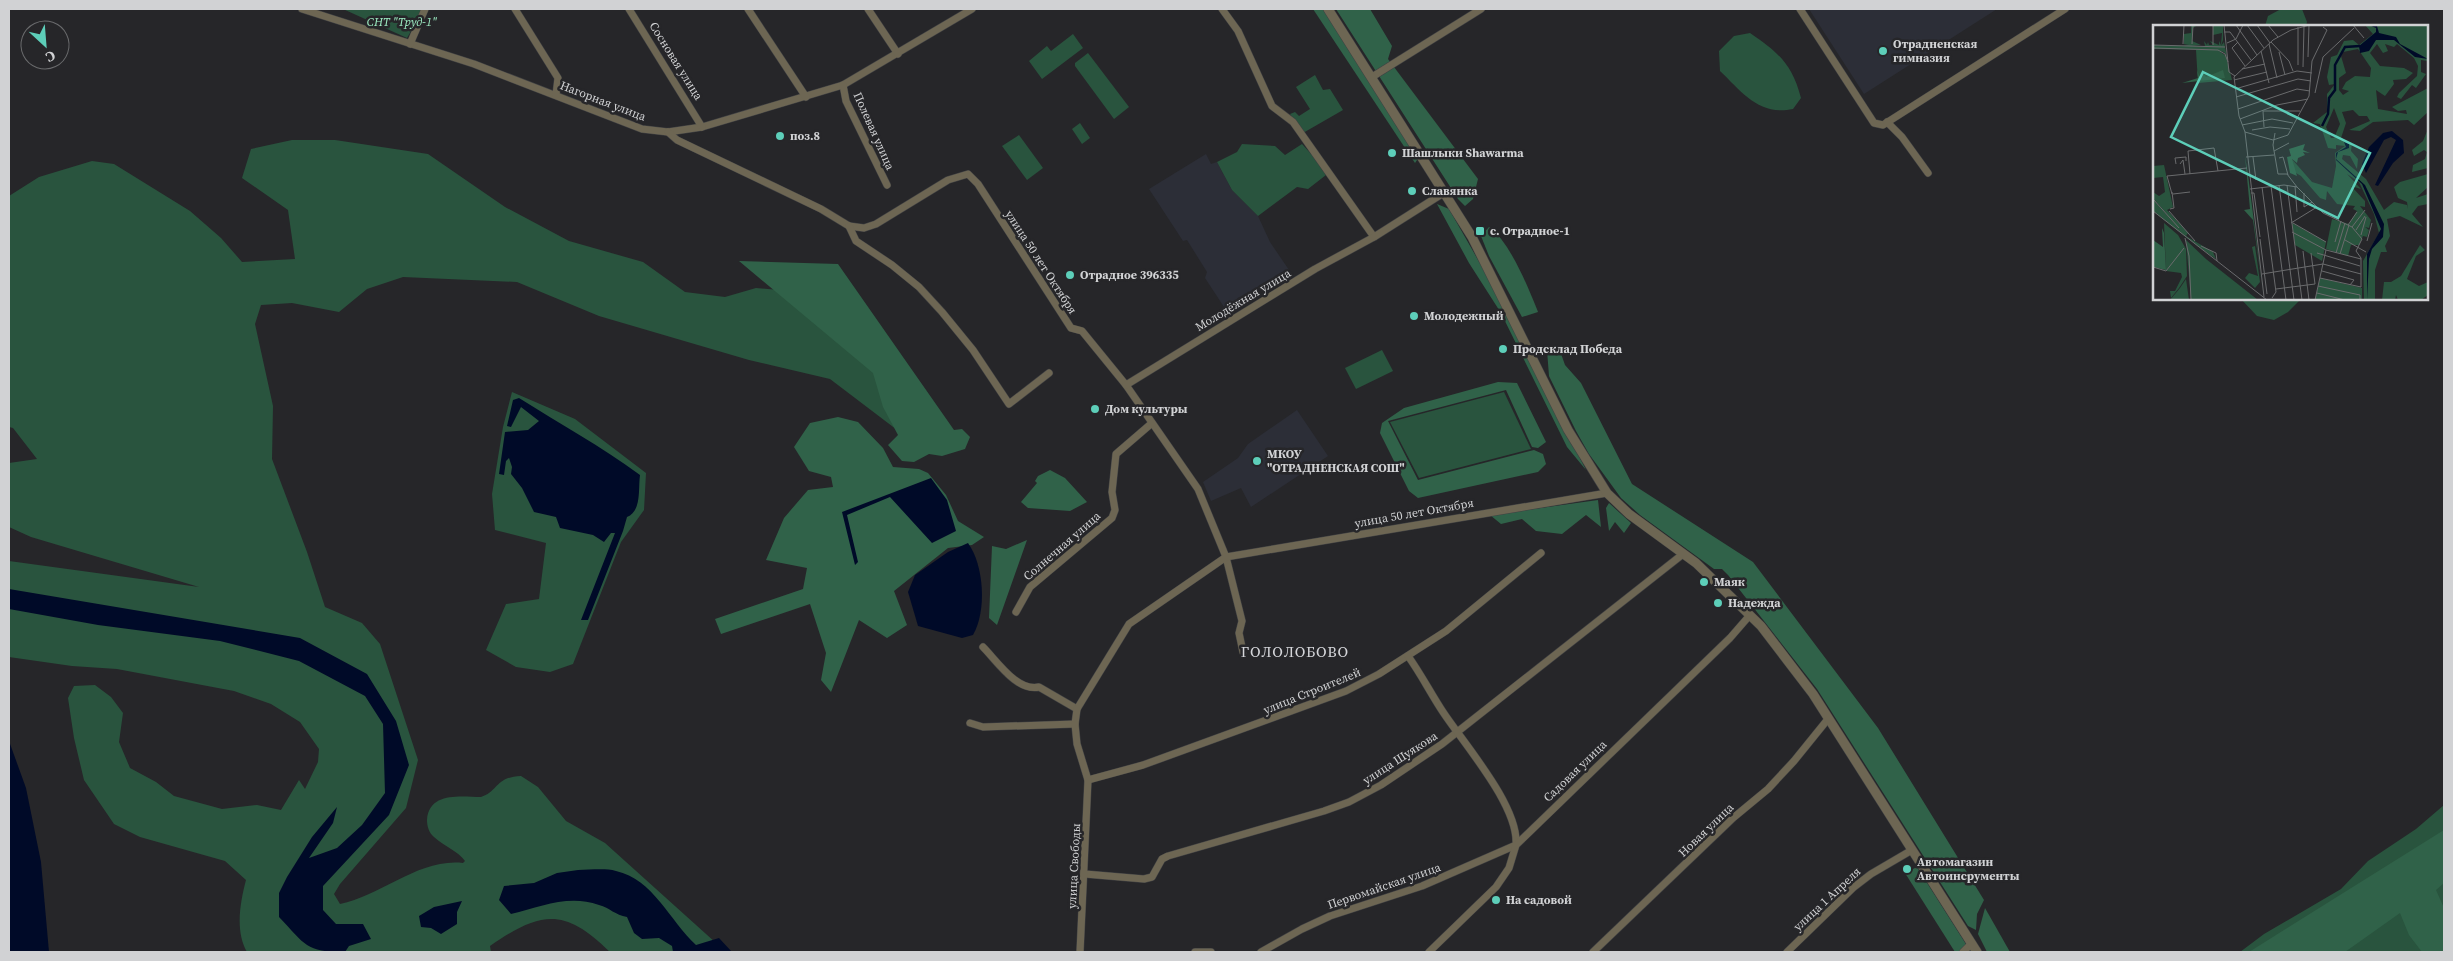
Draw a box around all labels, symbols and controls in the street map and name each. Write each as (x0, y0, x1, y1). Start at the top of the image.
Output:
park label: СНТ "Труд-1" (367, 14, 437, 30)
street label: Сосновая улица (646, 19, 707, 104)
north arrow (20, 20, 70, 70)
inset map (2153, 25, 2428, 300)
place label: Отрадненская гимназия (1893, 36, 1977, 66)
marker: Отрадненская гимназия (1877, 45, 1889, 57)
text: С (42, 46, 59, 68)
street label: Нагорная улица (558, 77, 649, 125)
street label: Полевая улица (850, 90, 899, 173)
place label: поз.8 (790, 128, 820, 144)
marker: поз.8 (774, 130, 786, 142)
place label: Шашлыки Shawarma (1402, 145, 1524, 161)
marker: Шашлыки Shawarma (1386, 147, 1398, 159)
place label: Славянка (1422, 183, 1478, 199)
marker: Славянка (1406, 185, 1418, 197)
street label: улица 50 лет Октября (1001, 207, 1081, 317)
place label: с. Отрадное-1 (1490, 223, 1570, 239)
marker: с. Отрадное-1 (1474, 225, 1486, 237)
street label: Молодёжная улица (1192, 265, 1294, 335)
place label: Отрадное 396335 (1080, 267, 1179, 283)
marker: Отрадное 396335 (1064, 269, 1076, 281)
place label: Молодежный (1424, 308, 1504, 324)
marker: Молодежный (1408, 310, 1420, 322)
place label: Продсклад Победа (1513, 341, 1623, 357)
marker: Продсклад Победа (1497, 343, 1509, 355)
place label: Дом культуры (1105, 401, 1188, 417)
marker: Дом культуры (1089, 403, 1101, 415)
place label: МКОУ "ОТРАДНЕНСКАЯ СОШ" (1267, 446, 1405, 476)
marker: МКОУ "ОТРАДНЕНСКАЯ СОШ" (1251, 455, 1263, 467)
street label: улица 50 лет Октября (1353, 495, 1475, 531)
street label: Солнечная улица (1020, 507, 1105, 584)
place label: Маяк (1714, 574, 1745, 590)
marker: Маяк (1698, 576, 1710, 588)
place label: Надежда (1728, 595, 1781, 611)
marker: Надежда (1712, 597, 1724, 609)
district label: ГОЛОЛОБОВО (1241, 641, 1349, 662)
street label: улица Строителей (1261, 664, 1363, 718)
street label: улица Шуякова (1359, 727, 1441, 788)
street label: Садовая улица (1540, 736, 1611, 805)
street label: Новая улица (1675, 799, 1738, 860)
street label: улица Свободы (1064, 823, 1084, 909)
place label: Автомагазин Автоинсрументы (1917, 854, 2020, 884)
street label: Первомайская улица (1325, 859, 1444, 913)
marker: Автомагазин Автоинсрументы (1901, 863, 1913, 875)
street label: улица 1 Апреля (1790, 864, 1864, 934)
place label: На садовой (1506, 892, 1572, 908)
marker: На садовой (1490, 894, 1502, 906)

